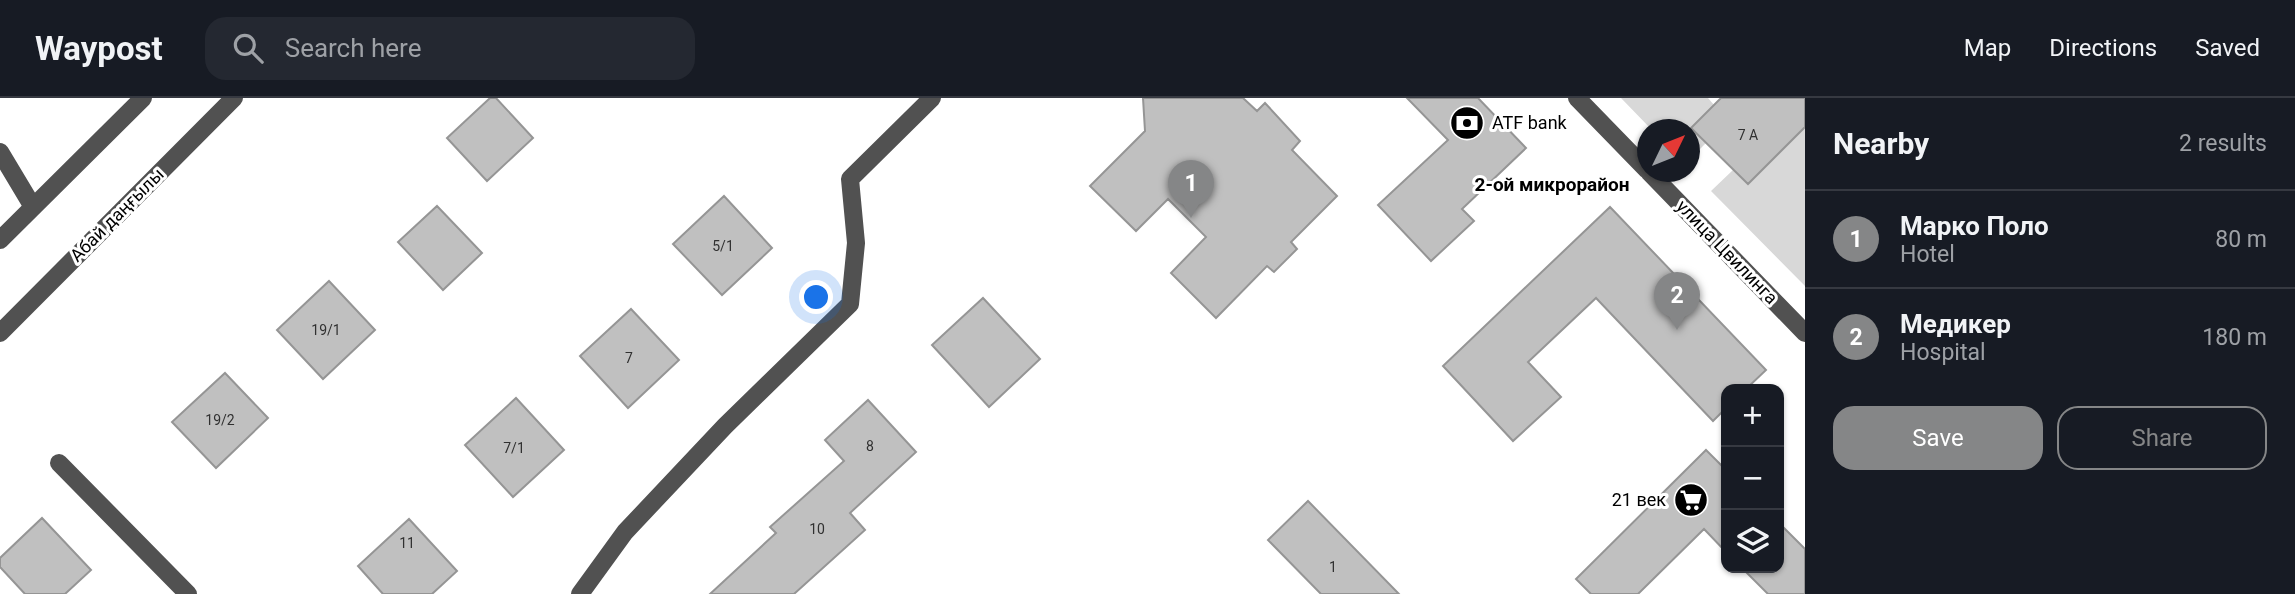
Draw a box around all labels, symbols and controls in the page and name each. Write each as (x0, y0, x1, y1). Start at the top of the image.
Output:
search box (205, 17, 695, 80)
text: Waypost (35, 29, 163, 68)
icon: search (229, 29, 267, 67)
text: Search here (285, 33, 421, 63)
text: Map (1964, 34, 2011, 62)
text: Directions (2049, 34, 2157, 62)
text: Saved (2195, 34, 2260, 62)
bank icon: ATF bank (1448, 104, 1486, 142)
place label: ATF bank (1492, 112, 1568, 133)
north arrow (1637, 119, 1700, 182)
text: Nearby (1833, 126, 1929, 161)
house number: 7 А (1738, 127, 1758, 143)
text: 2 results (2179, 130, 2267, 157)
pin: 1 (1168, 160, 1214, 218)
street label: Абай даңғылы (65, 163, 168, 266)
district label: 2-ой микрорайон (1475, 173, 1629, 196)
street label: улица Цвилинга (1672, 195, 1782, 308)
text: Марко Поло (1900, 211, 2049, 241)
text: 1 (1849, 226, 1863, 253)
text: 80 m (2215, 226, 2267, 253)
house number: 5/1 (712, 238, 734, 254)
text: Hotel (1900, 241, 1955, 268)
pin: 2 (1654, 272, 1700, 330)
your location (799, 280, 833, 314)
text: Медикер (1900, 309, 2011, 339)
house number: 19/1 (311, 322, 341, 338)
text: 2 (1849, 324, 1863, 351)
text: 180 m (2202, 324, 2267, 351)
text: Hospital (1900, 339, 1986, 366)
house number: 7 (625, 350, 633, 366)
map controls (1721, 384, 1784, 573)
button: + (1721, 384, 1784, 447)
button: Save (1833, 406, 2043, 470)
button: Share (2057, 406, 2267, 470)
house number: 19/2 (205, 412, 235, 428)
house number: 8 (866, 438, 874, 454)
house number: 7/1 (503, 440, 525, 456)
button: − (1721, 447, 1784, 510)
supermarket icon: 21 век (1672, 481, 1710, 519)
place label: 21 век (1612, 489, 1666, 510)
button: layers (1721, 510, 1784, 573)
house number: 10 (809, 521, 825, 537)
house number: 11 (399, 535, 415, 551)
house number: 1 (1329, 559, 1337, 575)

